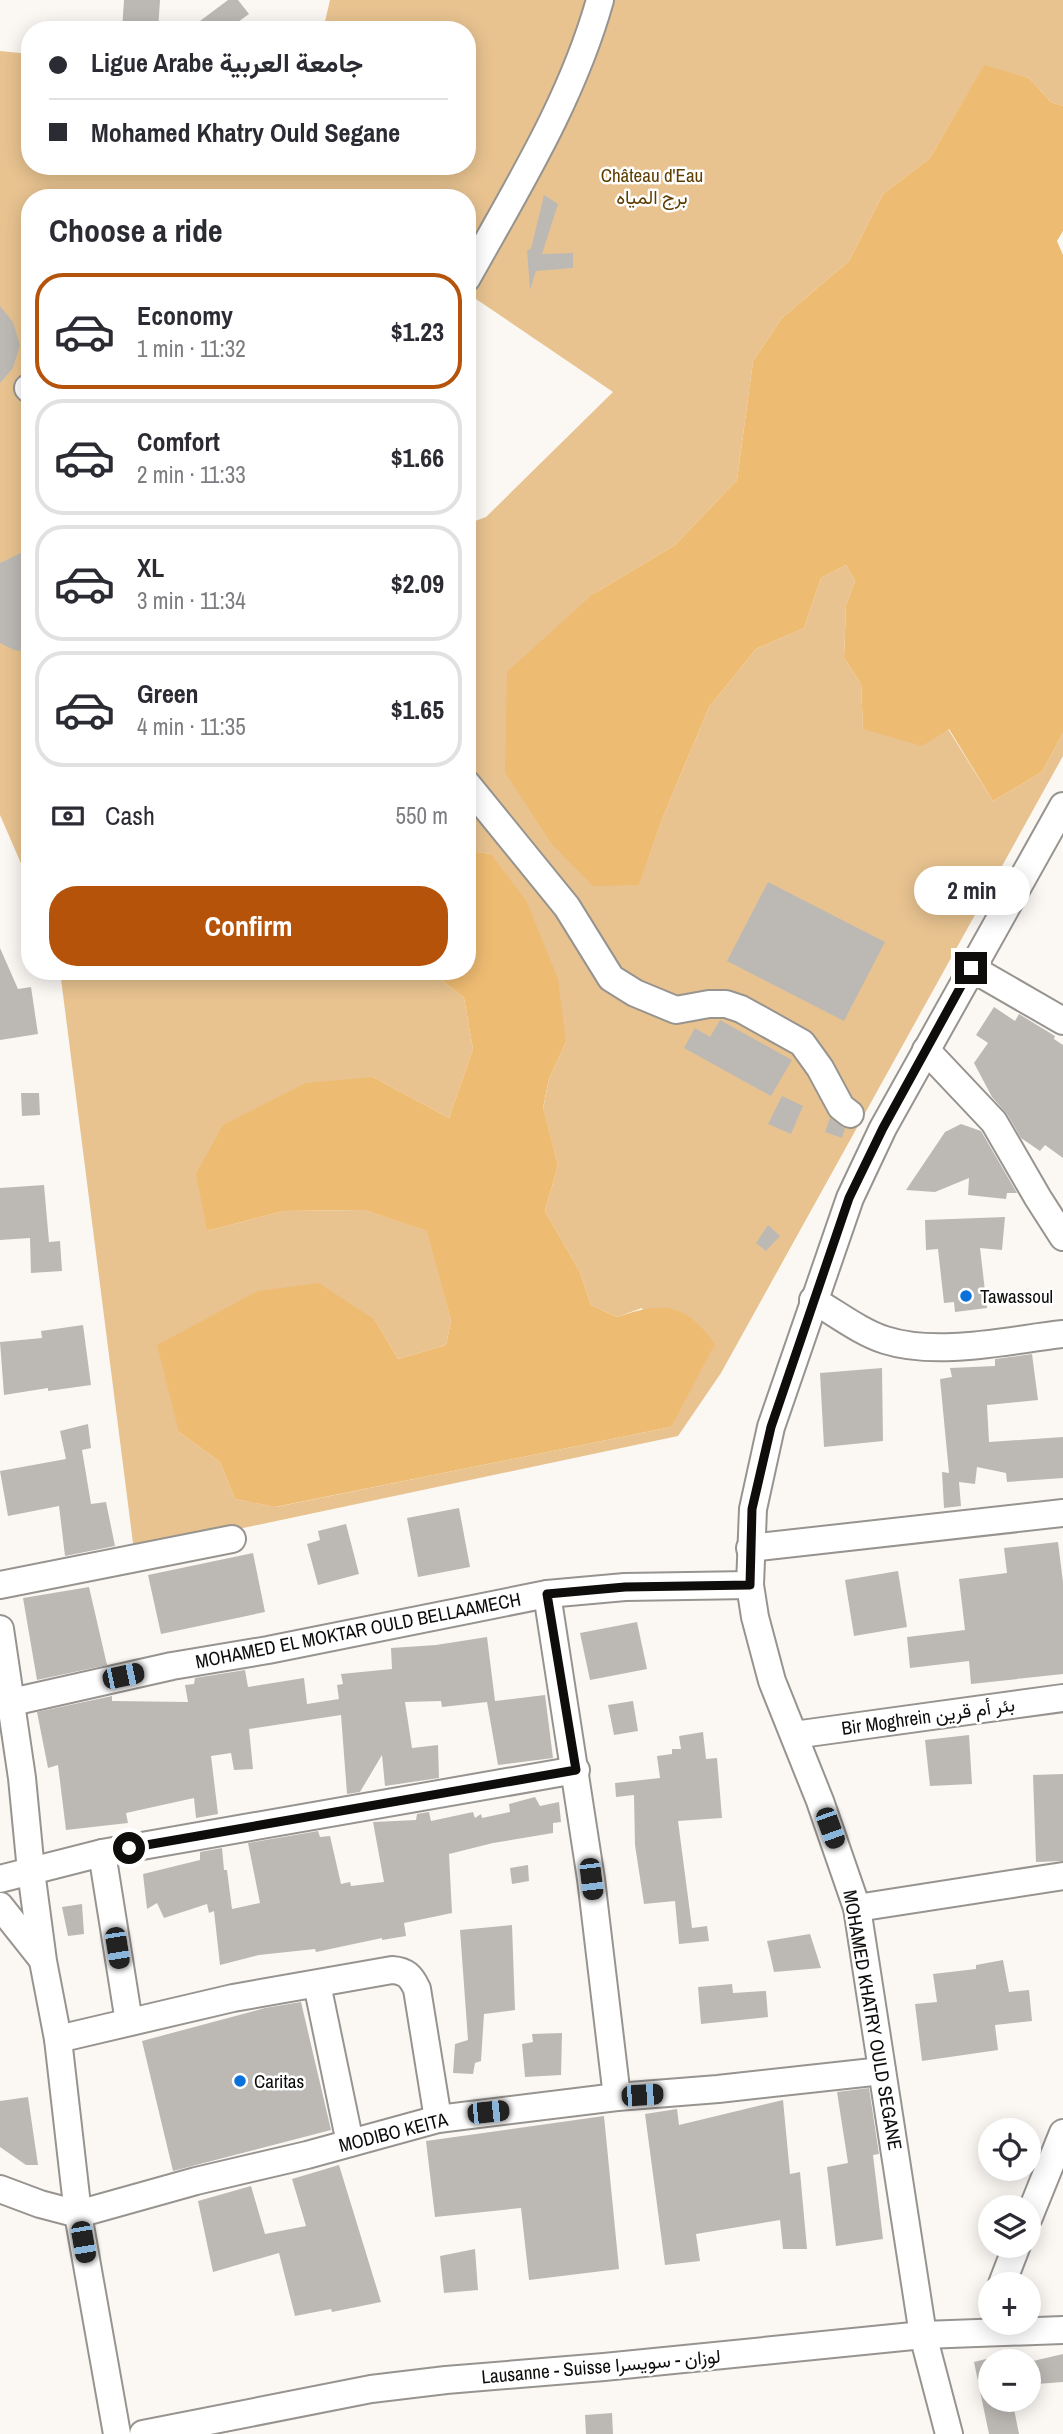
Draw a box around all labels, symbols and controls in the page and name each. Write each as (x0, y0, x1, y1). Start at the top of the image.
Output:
text: Ligue Arabe جامعة العربية (91, 45, 363, 80)
text: Mohamed Khatry Ould Segane (91, 115, 400, 150)
park label: Château d'Eau برج المياه (601, 162, 703, 210)
text: Choose a ride (49, 209, 223, 252)
text: Economy (137, 298, 233, 333)
icon: car (53, 300, 116, 363)
text: $1.23 (391, 314, 444, 349)
text: 1 min · 11:32 (137, 333, 246, 364)
text: Comfort (137, 424, 220, 459)
icon: car (53, 426, 116, 489)
text: $1.66 (391, 440, 444, 475)
text: 2 min · 11:33 (137, 459, 246, 490)
text: XL (137, 550, 164, 585)
icon: car (53, 552, 116, 615)
text: $2.09 (391, 566, 444, 601)
text: 3 min · 11:34 (137, 585, 246, 616)
text: Green (137, 676, 199, 711)
icon: car (53, 678, 116, 741)
text: $1.65 (391, 692, 444, 727)
text: 4 min · 11:35 (137, 711, 246, 742)
icon: cash (49, 797, 87, 835)
text: Cash (105, 798, 155, 833)
text: 550 m (396, 800, 448, 831)
callout: 2 min (913, 866, 1029, 916)
text: 2 min (947, 875, 997, 906)
button: Confirm (49, 886, 448, 966)
route end (955, 952, 987, 984)
place label: Tawassoul (980, 1283, 1053, 1309)
marker: Tawassoul (958, 1288, 974, 1304)
street label: MOHAMED EL MOKTAR OULD BELLAAMECH (193, 1586, 523, 1674)
car (101, 1661, 146, 1691)
street label: Bir Moghrein بئر أم قرين (840, 1691, 1016, 1741)
car (813, 1805, 848, 1851)
route start (113, 1832, 145, 1864)
car (579, 1857, 604, 1901)
street label: MOHAMED KHATRY OULD SEGANE (837, 1888, 909, 2152)
car (104, 1926, 131, 1970)
place label: Caritas (254, 2068, 304, 2094)
marker: Caritas (232, 2073, 248, 2089)
car (621, 2083, 664, 2107)
car (467, 2099, 510, 2125)
street label: MODIBO KEITA (336, 2106, 451, 2158)
map controls (978, 2118, 1041, 2412)
button: locate (978, 2118, 1041, 2181)
button: layers (978, 2195, 1041, 2258)
car (70, 2219, 97, 2265)
button: + (978, 2272, 1041, 2335)
street label: Lausanne - Suisse لوزان - سويسرا (480, 2343, 722, 2389)
button: − (978, 2349, 1041, 2412)

